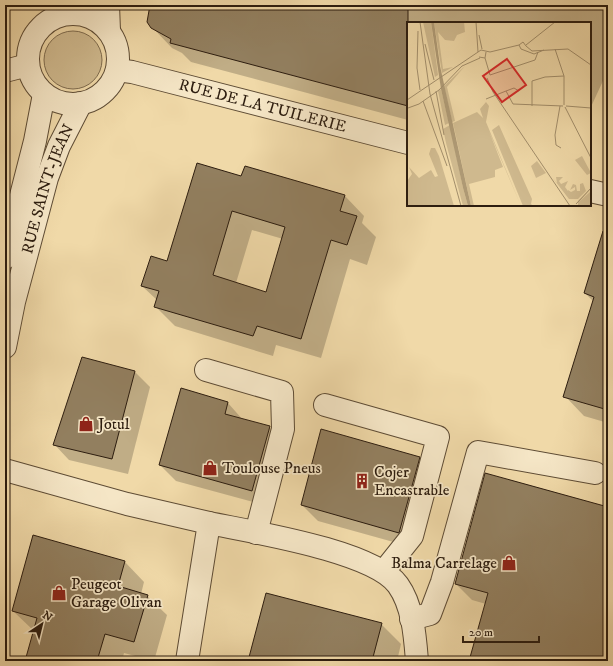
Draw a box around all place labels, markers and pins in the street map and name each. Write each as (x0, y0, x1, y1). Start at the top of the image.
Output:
place label: Jotul (96, 414, 130, 434)
shop icon: Jotul (77, 415, 95, 433)
place label: Toulouse Pneus (222, 458, 321, 478)
shop icon: Toulouse Pneus (201, 459, 219, 477)
place label: Cojer Encastrable (374, 462, 450, 500)
building icon: Cojer Encastrable (353, 472, 371, 490)
place label: Balma Carrelage (391, 553, 497, 573)
shop icon: Balma Carrelage (500, 554, 518, 572)
place label: Peugeot Garage Olivan (71, 574, 163, 612)
shop icon: Peugeot Garage Olivan (50, 584, 68, 602)

